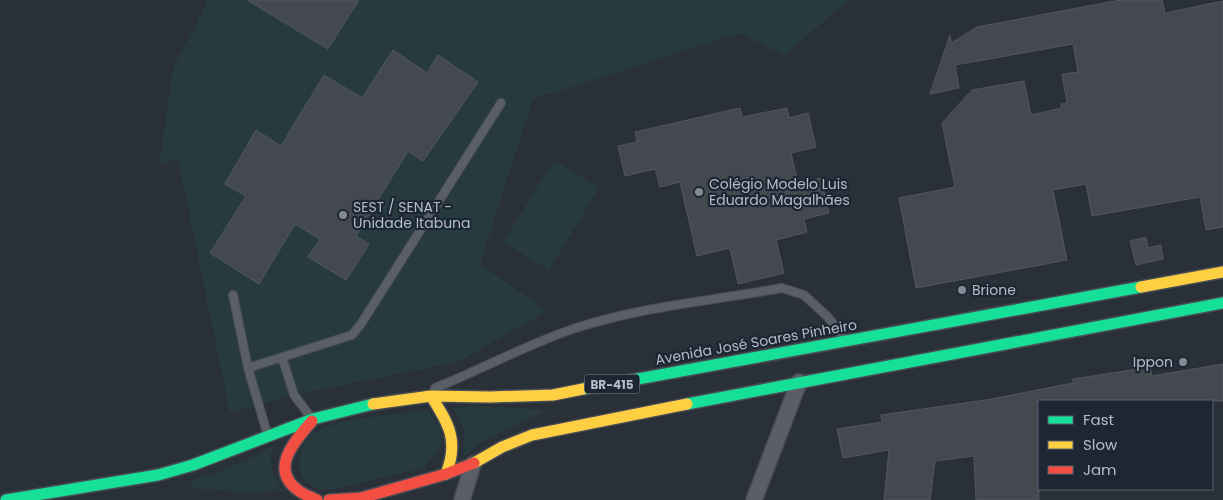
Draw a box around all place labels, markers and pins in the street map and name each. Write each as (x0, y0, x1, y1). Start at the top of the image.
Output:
place label: Colégio Modelo Luis Eduardo Magalhães (709, 174, 850, 210)
marker: Colégio Modelo Luis Eduardo Magalhães (693, 186, 705, 198)
place label: SEST / SENAT - Unidade Itabuna (353, 197, 471, 233)
marker: SEST / SENAT - Unidade Itabuna (337, 209, 349, 221)
place label: Brione (972, 280, 1016, 300)
marker: Brione (956, 284, 968, 296)
place label: Ippon (1133, 352, 1173, 372)
marker: Ippon (1177, 356, 1189, 368)

